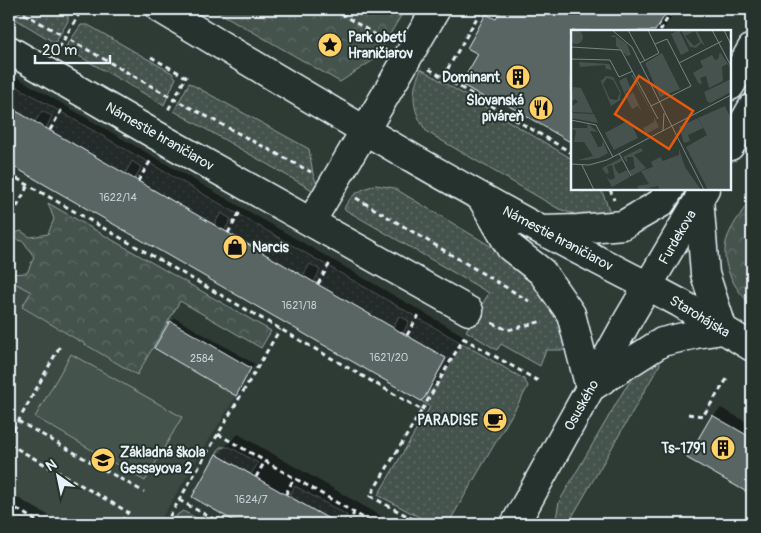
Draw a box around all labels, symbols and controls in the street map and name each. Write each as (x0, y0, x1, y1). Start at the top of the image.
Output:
place label: Park obetí Hraničiarov (348, 29, 414, 62)
inset map (571, 30, 731, 190)
scale bar (35, 32, 110, 64)
place icon: Park obetí Hraničiarov (317, 32, 343, 58)
text: 20 m (42, 41, 77, 60)
building icon: Dominant (505, 64, 531, 90)
place label: Dominant (442, 69, 500, 86)
place label: Slovanská piváreň (466, 92, 524, 125)
restaurant icon: Slovanská piváreň (528, 95, 554, 121)
street label: Námestie hraničiarov (102, 98, 217, 174)
house number: 1622/14 (99, 191, 137, 204)
street label: Námestie hraničiarov (500, 202, 616, 275)
street label: Furdekova (655, 207, 700, 268)
shop icon: Narcis (222, 234, 248, 260)
place label: Narcis (252, 239, 290, 256)
street label: Starohájska (666, 292, 733, 341)
house number: 1621/18 (282, 299, 317, 312)
house number: 1621/20 (370, 351, 408, 364)
house number: 2584 (190, 352, 215, 365)
street label: Osuského (561, 376, 603, 434)
cafe icon: PARADISE (482, 407, 508, 433)
place label: PARADISE (417, 412, 479, 429)
building icon: Ts-1791 (710, 435, 736, 461)
place label: Ts-1791 (660, 440, 706, 457)
place label: Základná škola Gessayova 2 (120, 444, 206, 477)
school or university icon: Základná škola Gessayova 2 (90, 447, 116, 473)
north arrow (32, 450, 82, 500)
text: N (43, 456, 60, 475)
house number: 1624/7 (235, 493, 268, 506)

